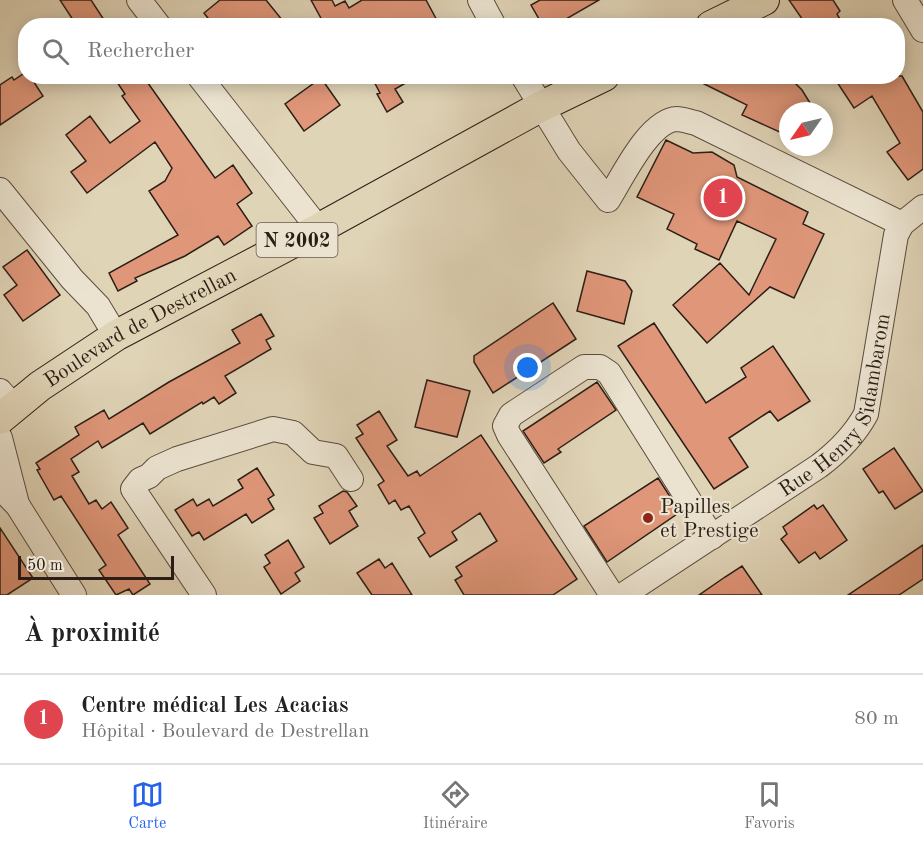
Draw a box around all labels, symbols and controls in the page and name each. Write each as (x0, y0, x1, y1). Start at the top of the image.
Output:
search box (18, 18, 905, 84)
icon: search (39, 35, 72, 68)
text: Rechercher (87, 40, 194, 62)
north arrow (779, 102, 833, 156)
pin: 1 (704, 176, 742, 220)
road number: N 2002 (256, 223, 338, 257)
street label: Boulevard de Destrellan (41, 265, 240, 392)
street label: Rue Henry Sidambarom (776, 312, 895, 501)
your location (513, 353, 542, 382)
place label: Papilles et Prestige (660, 497, 759, 542)
marker: Papilles et Prestige (641, 511, 655, 525)
scale bar (18, 553, 174, 580)
text: 50 m (27, 558, 63, 574)
text: À proximité (24, 621, 160, 647)
text: Centre médical Les Acacias (81, 695, 348, 717)
text: 1 (38, 709, 49, 729)
text: 80 m (854, 709, 899, 729)
text: Hôpital · Boulevard de Destrellan (81, 722, 369, 742)
tab: Carte (128, 778, 166, 834)
tab: Itinéraire (423, 778, 488, 834)
tab: Favoris (744, 778, 795, 834)

